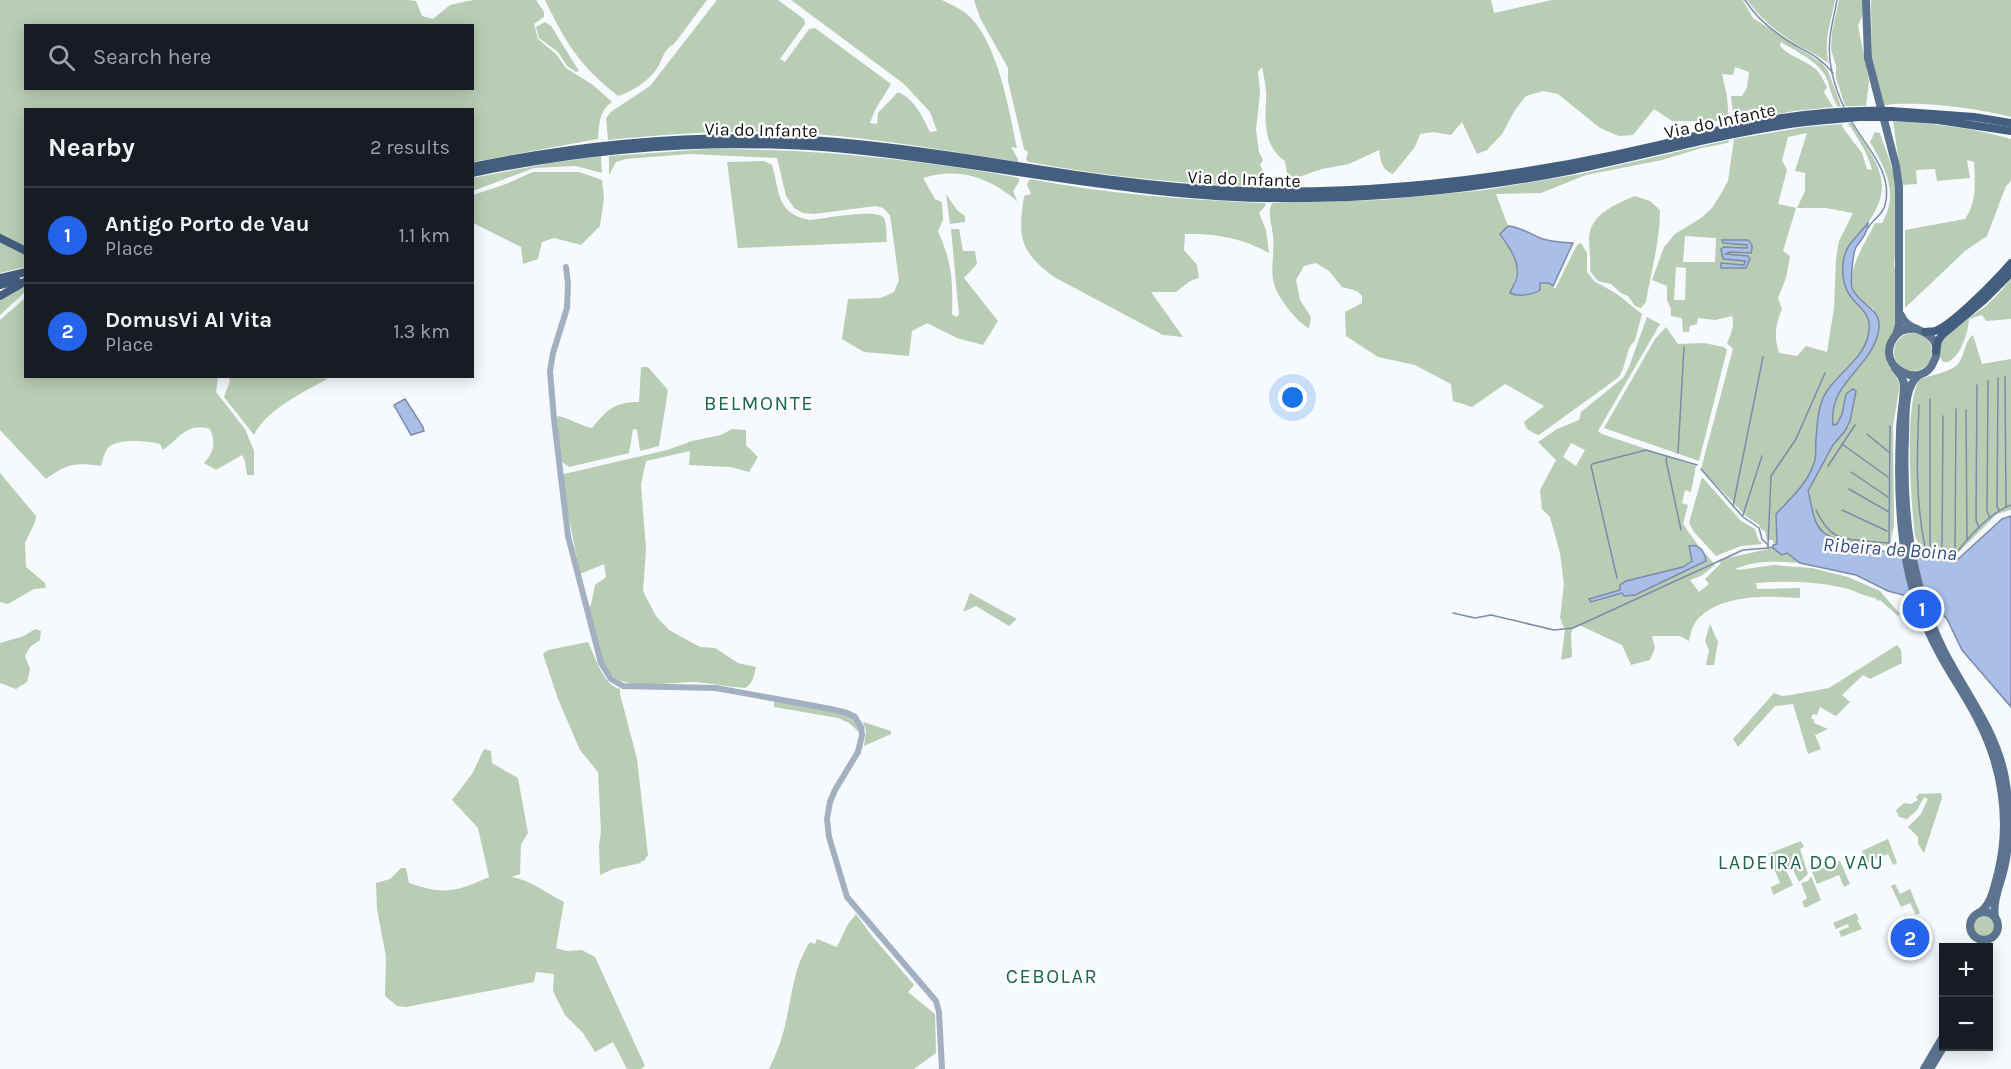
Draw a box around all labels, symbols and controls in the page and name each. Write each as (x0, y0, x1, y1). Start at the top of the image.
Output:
search box (24, 24, 474, 90)
icon: search (45, 41, 78, 74)
text: Search here (93, 44, 211, 70)
street label: Via do Infante (1662, 98, 1778, 144)
street label: Via do Infante (704, 118, 818, 142)
text: Nearby (48, 132, 135, 163)
text: 2 results (370, 136, 450, 159)
street label: Via do Infante (1187, 166, 1301, 192)
text: Antigo Porto de Vau (105, 211, 310, 237)
text: 1 (64, 224, 71, 247)
text: 1.1 km (398, 224, 450, 247)
text: Place (105, 237, 153, 260)
text: DomusVi Al Vita (105, 307, 272, 333)
text: 2 (61, 320, 74, 343)
text: 1.3 km (393, 320, 450, 343)
text: Place (105, 333, 153, 356)
your location (1278, 383, 1307, 412)
district label: BELMONTE (704, 392, 814, 415)
water label: Ribeira de Boina (1822, 533, 1958, 565)
pin: 1 (1902, 586, 1942, 632)
district label: LADEIRA DO VAU (1718, 851, 1884, 874)
pin: 2 (1890, 916, 1930, 960)
map controls (1939, 943, 1993, 1051)
button: + (1939, 943, 1993, 997)
district label: CEBOLAR (1006, 965, 1098, 988)
button: − (1939, 997, 1993, 1051)

